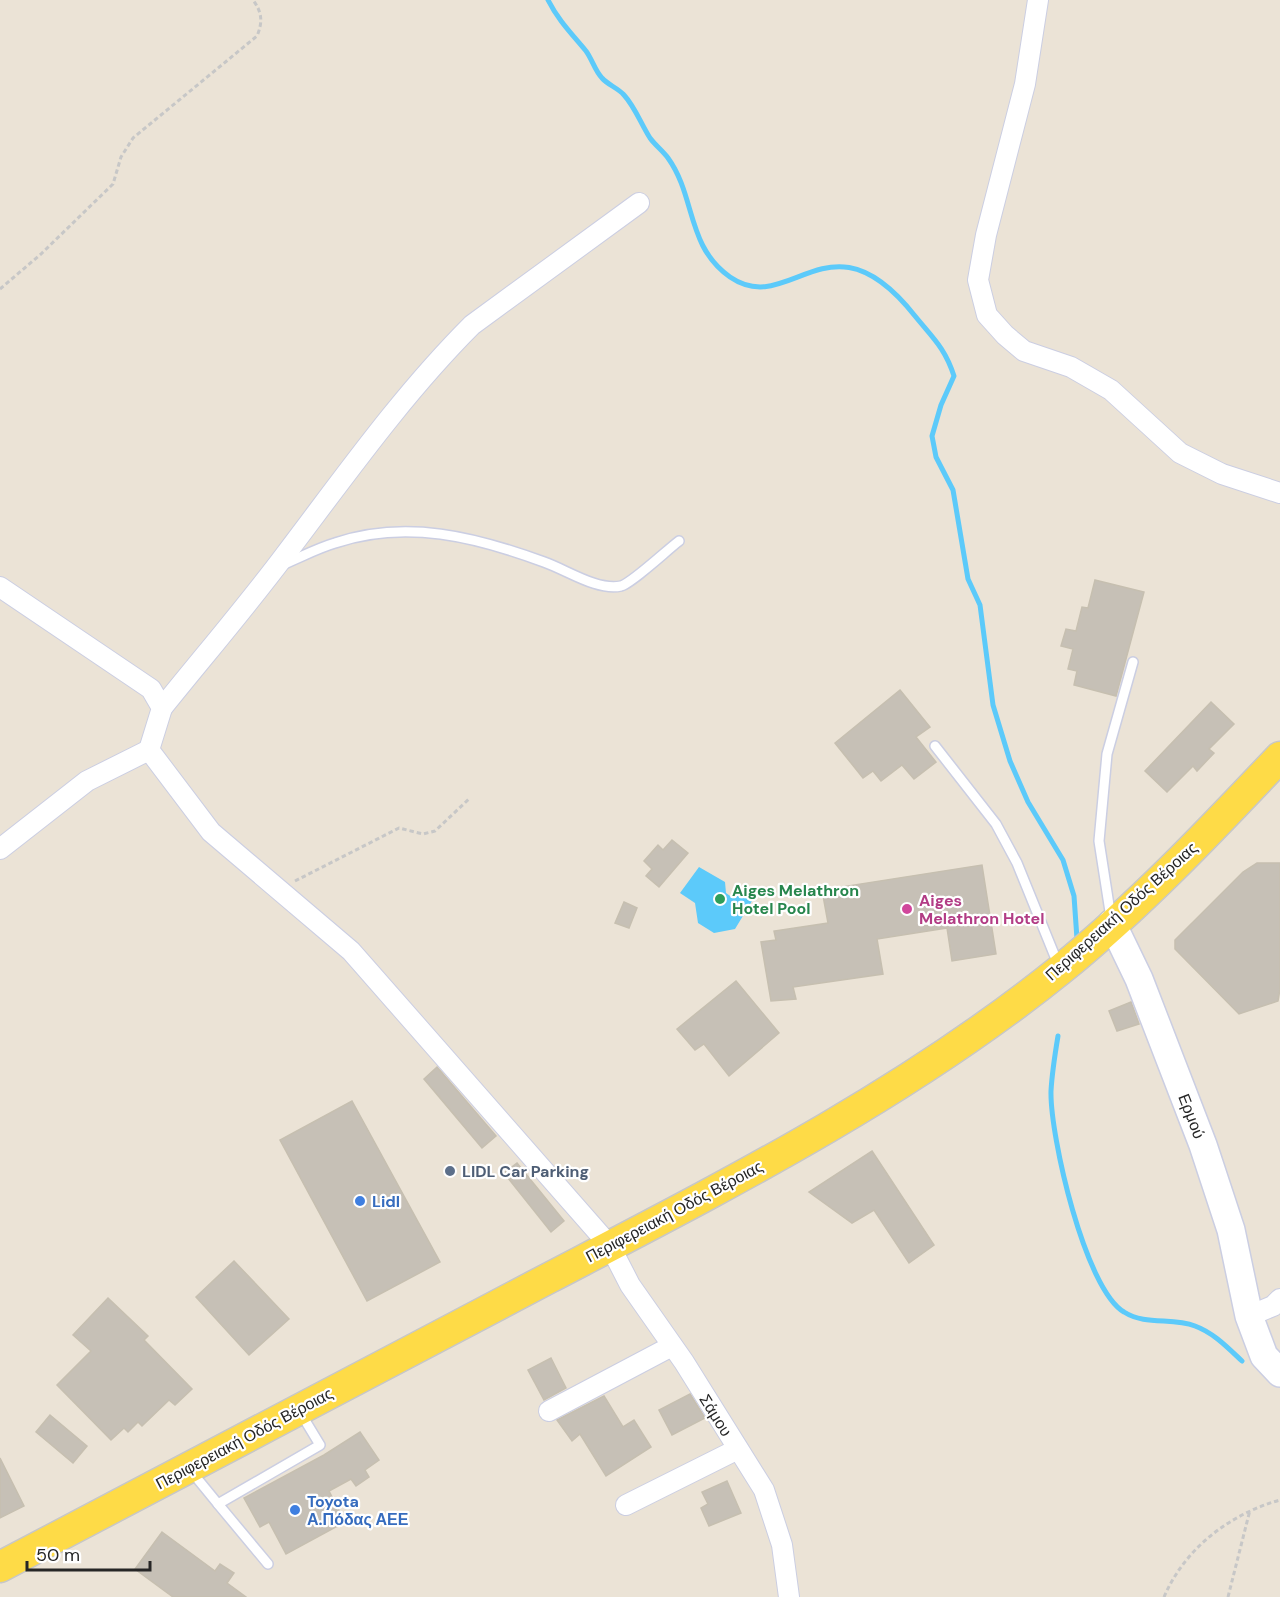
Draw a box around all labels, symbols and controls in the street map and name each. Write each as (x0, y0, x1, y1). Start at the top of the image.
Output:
street label: Περιφερειακή Οδός Βέροιας (1041, 837, 1202, 985)
place label: Aiges Melathron Hotel Pool (732, 880, 859, 919)
place label: Aiges Melathron Hotel (919, 890, 1044, 929)
marker: Aiges Melathron Hotel Pool (713, 892, 727, 906)
marker: Aiges Melathron Hotel (900, 902, 914, 916)
street label: Ερμού (1173, 1091, 1210, 1142)
street label: Περιφερειακή Οδός Βέροιας (582, 1156, 767, 1267)
place label: LIDL Car Parking (462, 1161, 589, 1182)
marker: LIDL Car Parking (443, 1164, 457, 1178)
place label: Lidl (372, 1191, 400, 1212)
marker: Lidl (353, 1194, 367, 1208)
street label: Περιφερειακή Οδός Βέροιας (152, 1383, 337, 1494)
street label: Σάμου (694, 1390, 737, 1440)
place label: Toyota Α.Πόδας ΑΕΕ (307, 1491, 409, 1530)
marker: Toyota Α.Πόδας ΑΕΕ (288, 1503, 302, 1517)
scale bar (27, 1534, 150, 1572)
text: 50 m (36, 1543, 80, 1567)

